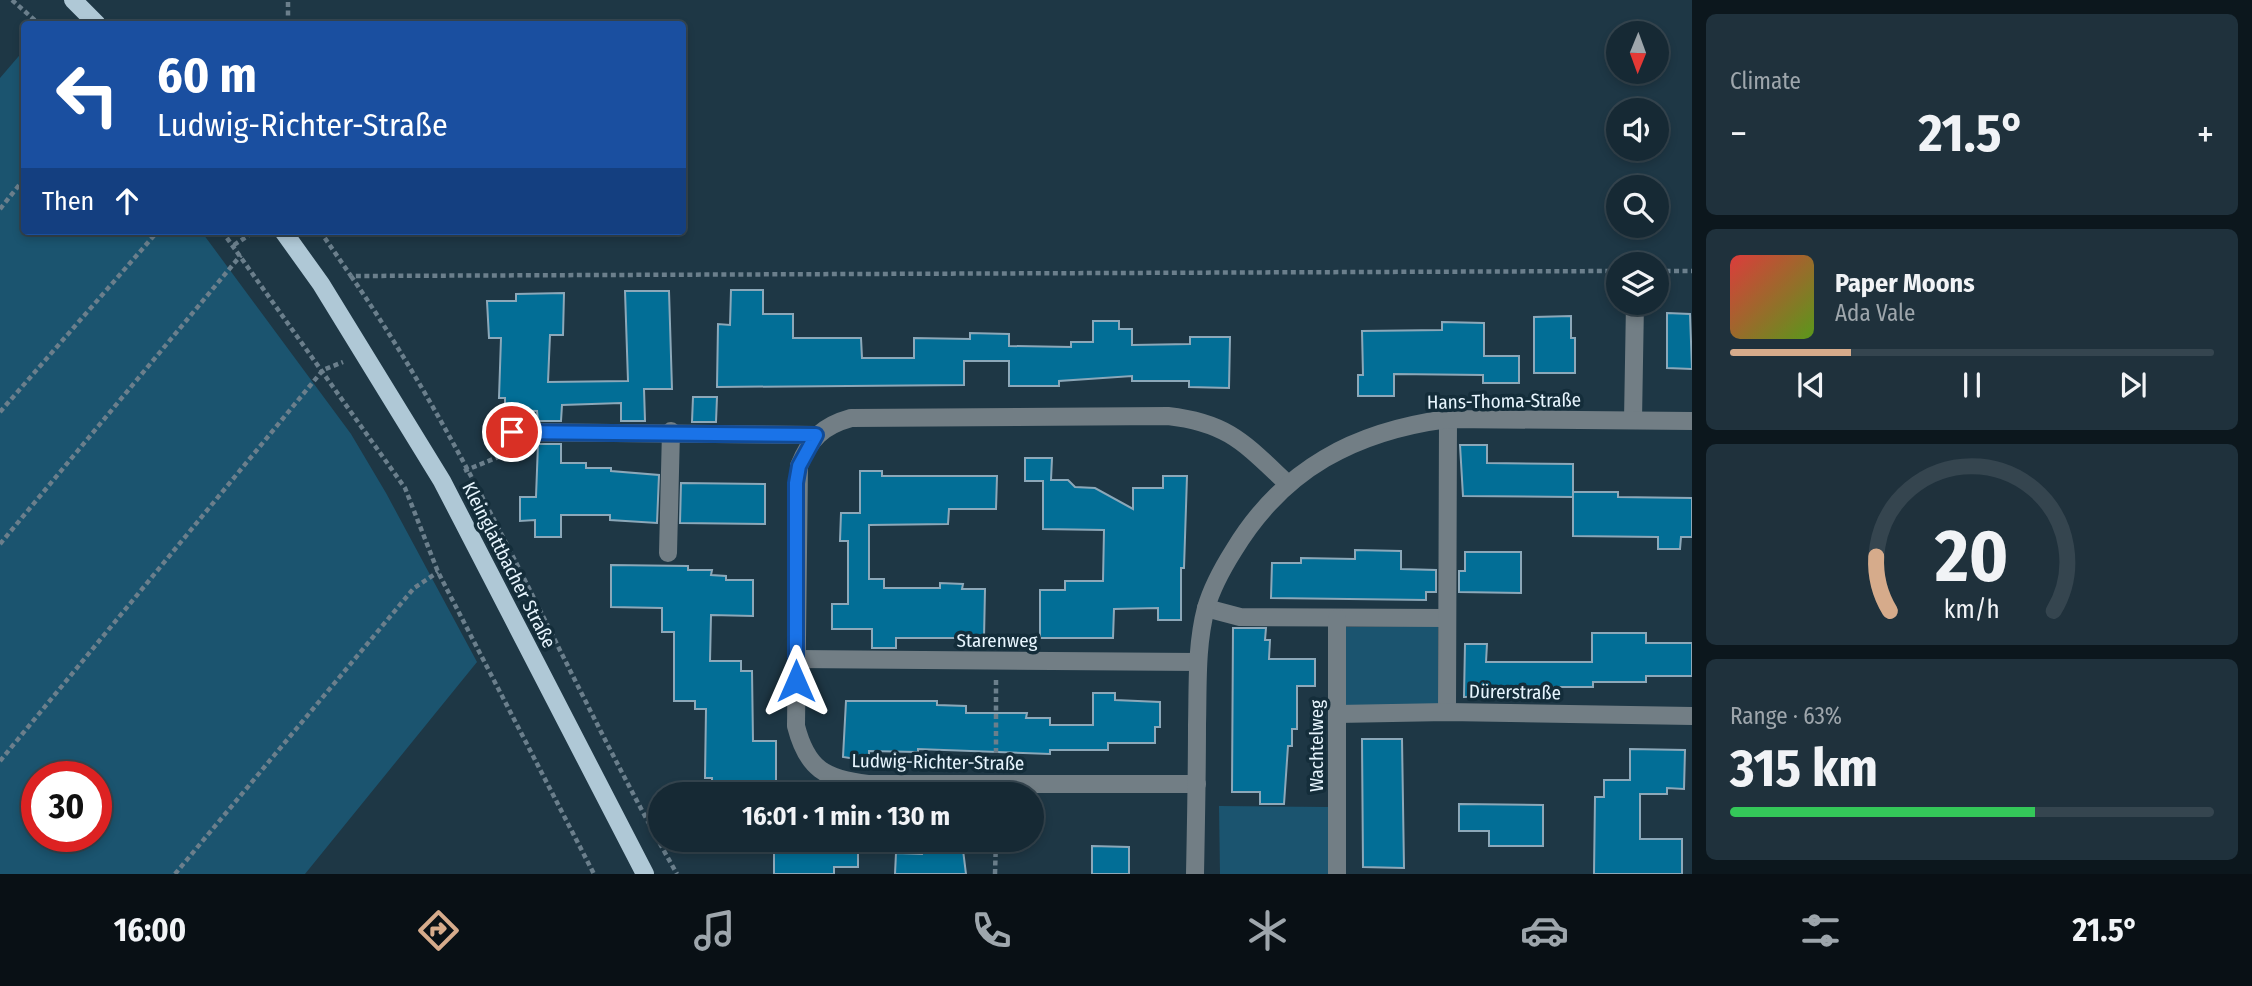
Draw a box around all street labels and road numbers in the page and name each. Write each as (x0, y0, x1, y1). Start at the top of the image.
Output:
street label: Hans-Thoma-Straße (1427, 388, 1581, 414)
street label: Kleinglattbacher Straße (457, 478, 561, 652)
street label: Starenweg (956, 629, 1038, 652)
street label: Dürerstraße (1469, 680, 1561, 704)
street label: Wachtelweg (1305, 700, 1328, 792)
street label: Ludwig-Richter-Straße (851, 749, 1025, 775)

